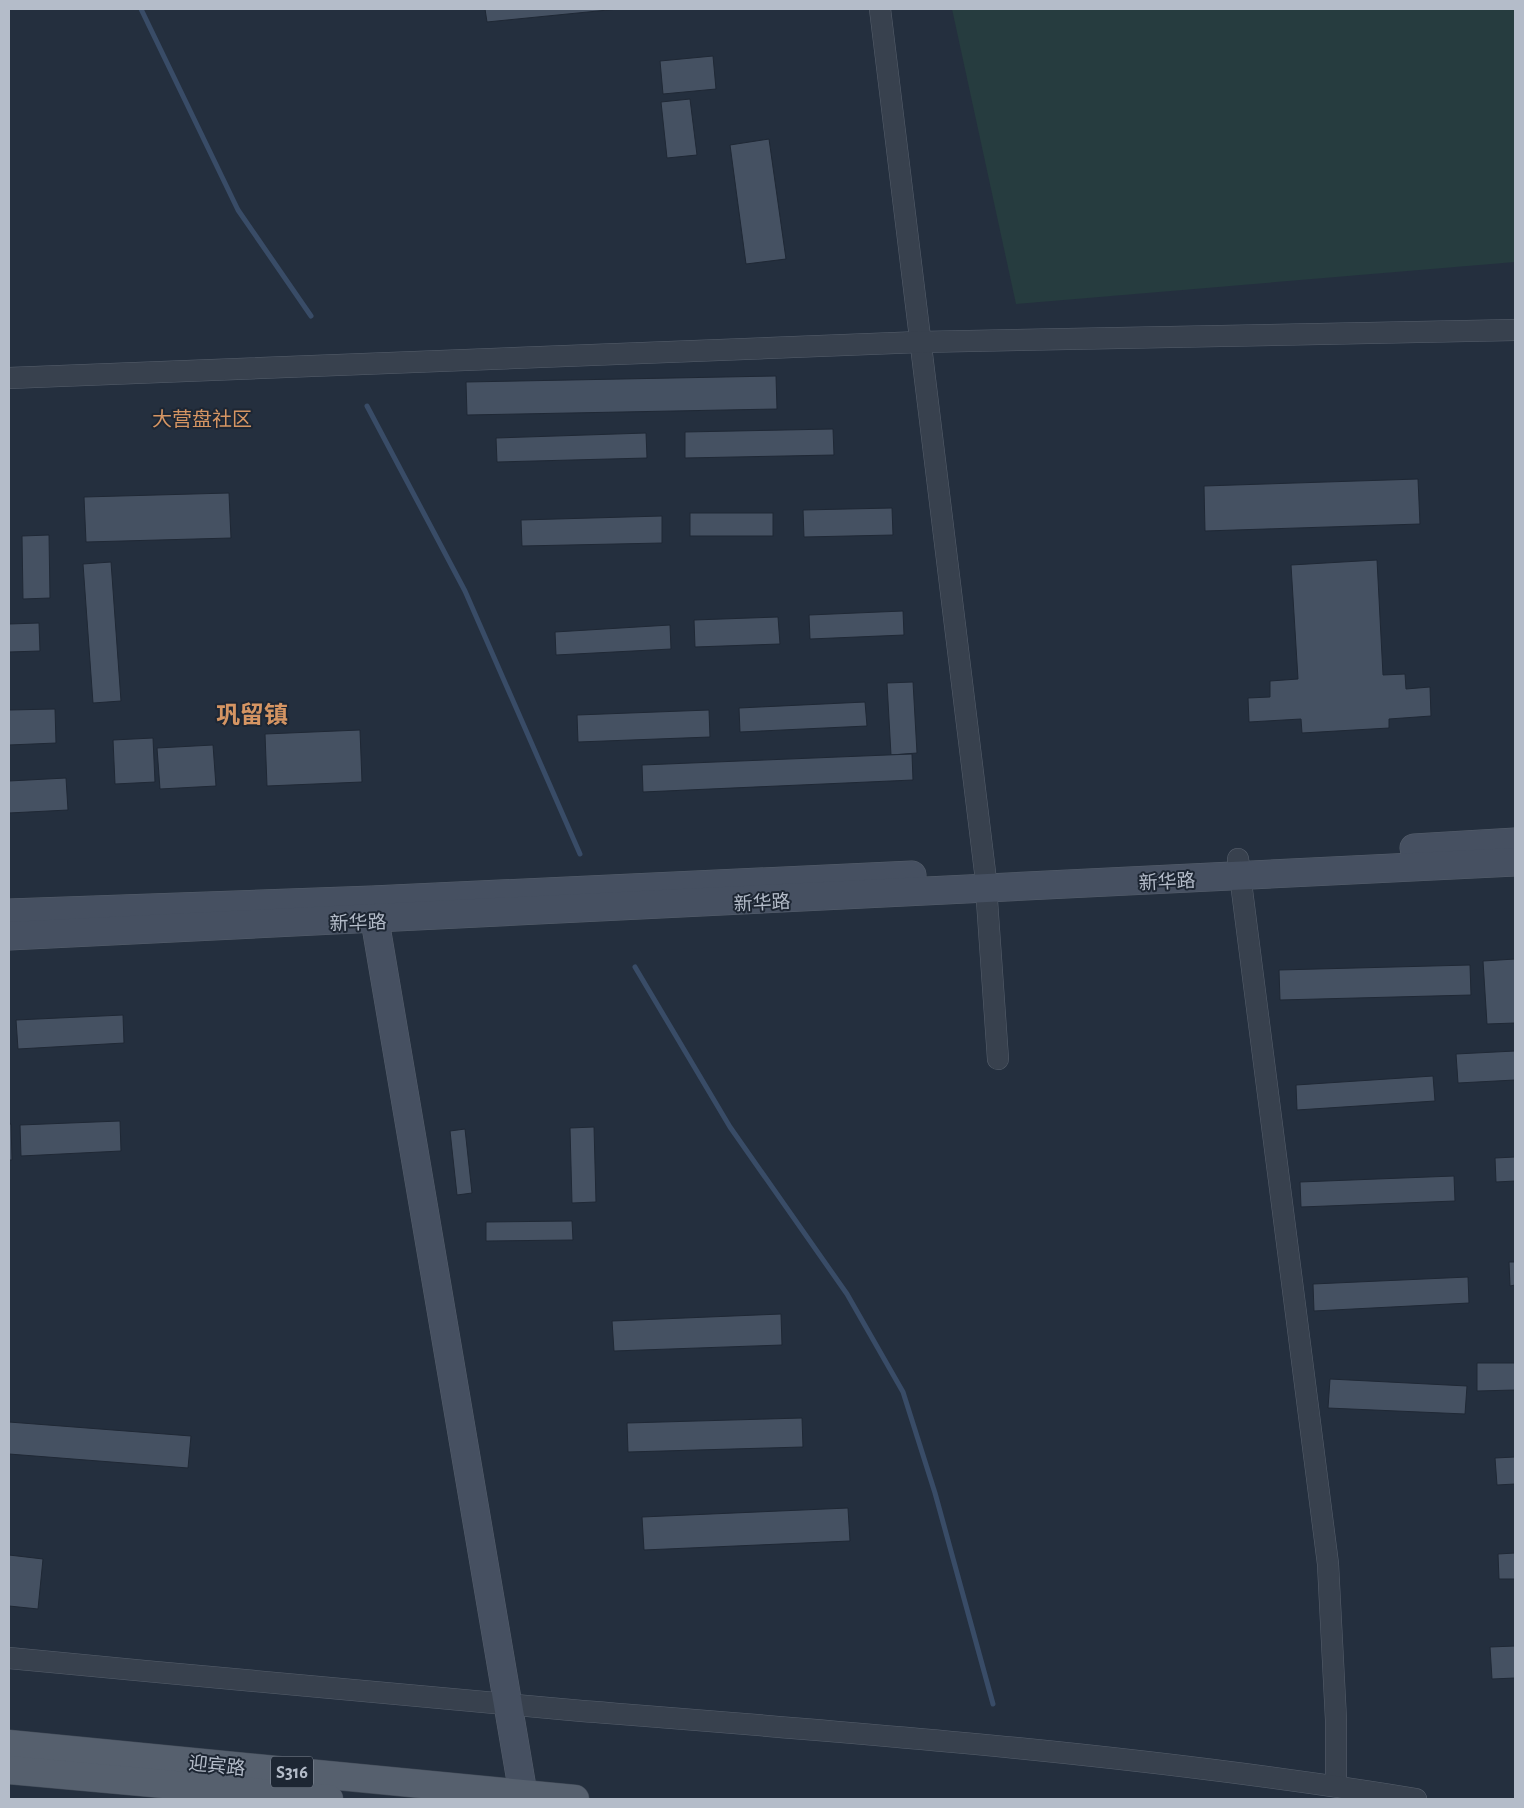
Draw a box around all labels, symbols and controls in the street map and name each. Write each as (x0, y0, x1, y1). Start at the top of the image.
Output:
district label: 大营盘社区 (152, 409, 252, 430)
district label: 巩留镇 (216, 702, 288, 728)
street label: 新华路 (1138, 870, 1196, 893)
street label: 新华路 (733, 891, 791, 914)
street label: 新华路 (329, 911, 387, 934)
street label: 迎宾路 (187, 1752, 246, 1779)
road number: S316 (271, 1756, 313, 1788)

